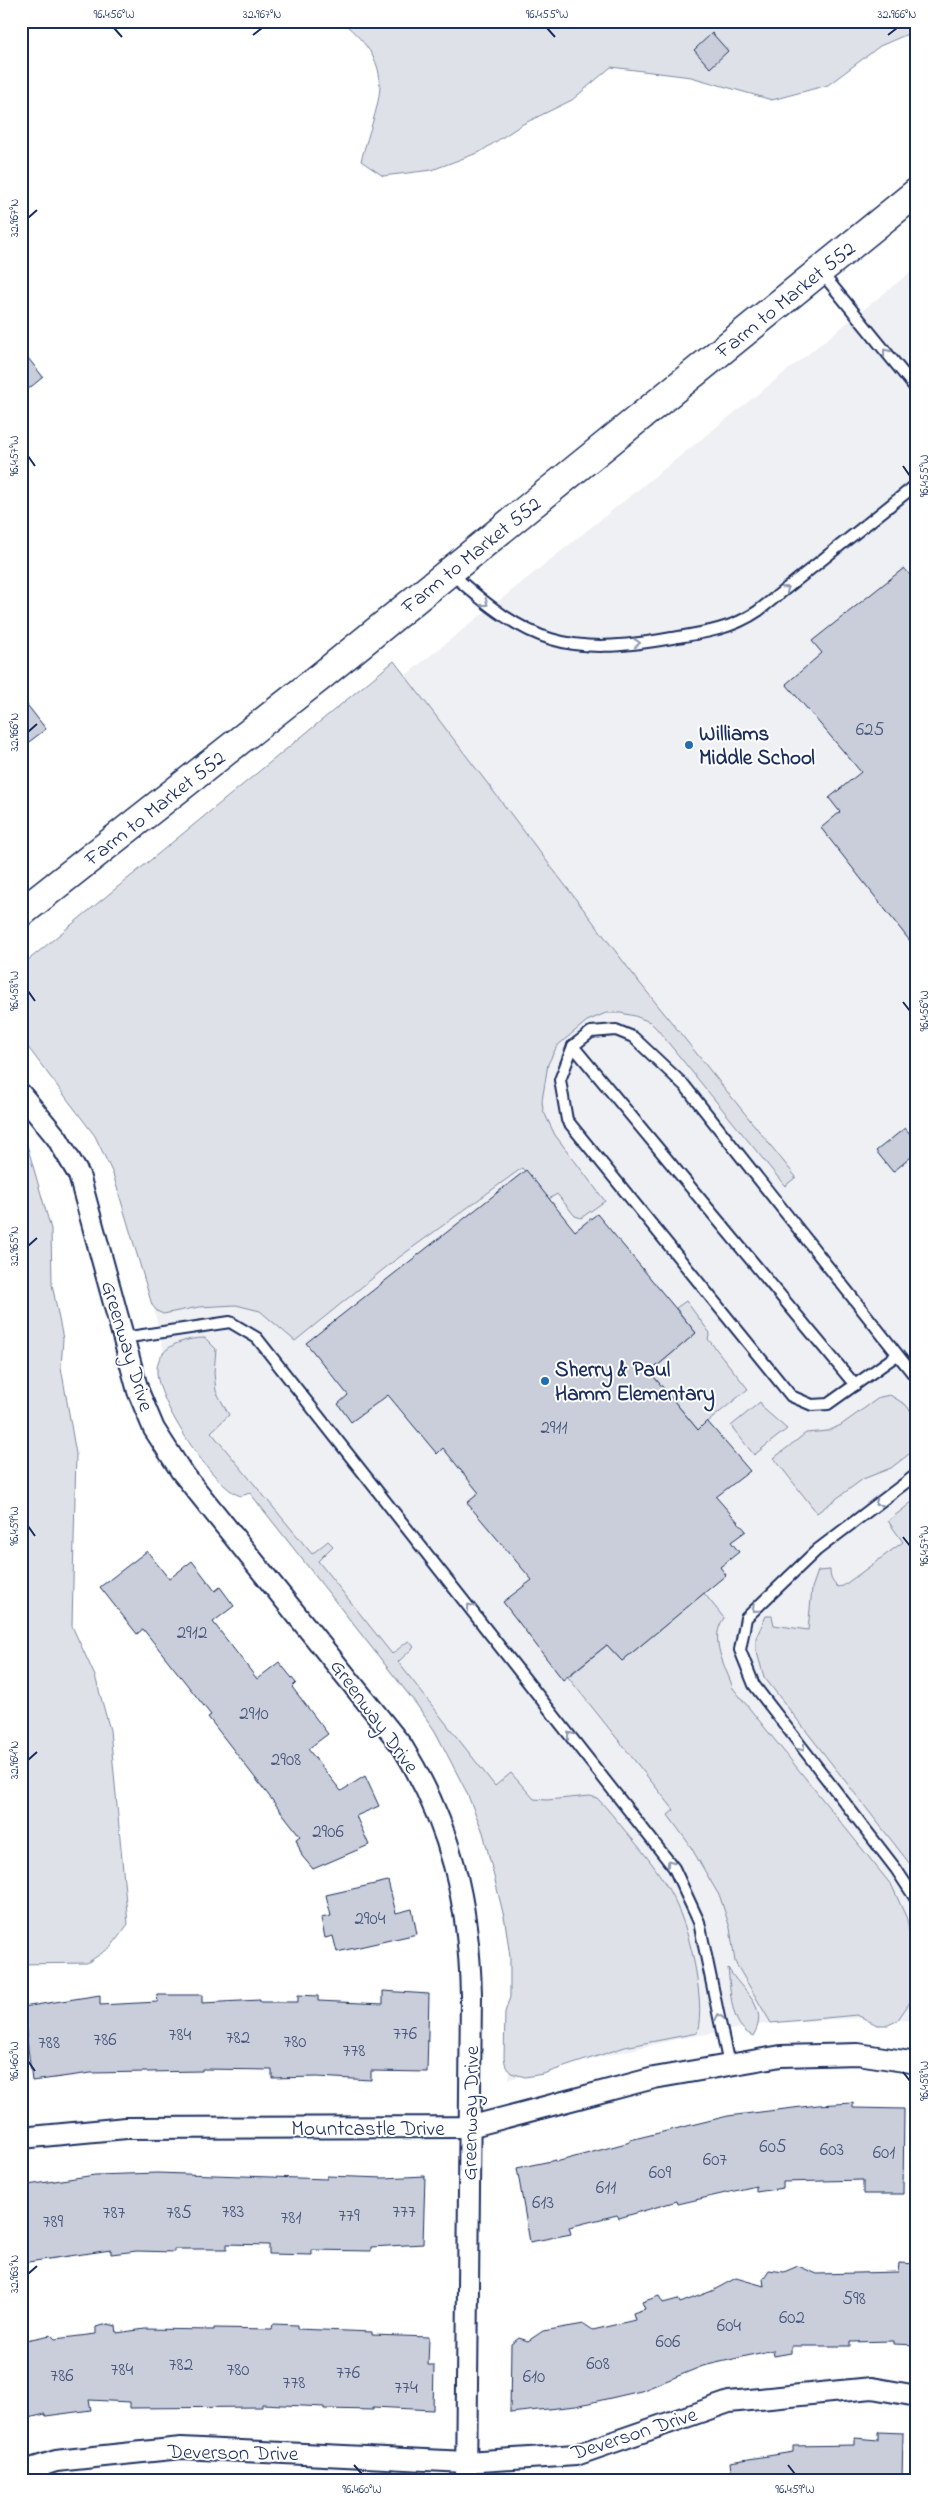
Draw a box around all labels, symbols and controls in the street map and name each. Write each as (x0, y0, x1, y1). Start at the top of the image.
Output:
text: 96.456°W (94, 6, 134, 24)
text: 32.967°N (243, 6, 281, 24)
text: 96.455°W (526, 6, 568, 24)
text: 32.966°N (878, 6, 916, 24)
text: 32.967°N (6, 199, 24, 237)
street label: Farm to Market 552 (709, 235, 863, 367)
one-way arrow (883, 349, 892, 358)
text: 96.457°W (6, 436, 24, 476)
text: 96.455°W (916, 455, 934, 497)
street label: Farm to Market 552 (395, 490, 548, 623)
one-way arrow (780, 585, 789, 594)
one-way arrow (479, 597, 489, 606)
one-way arrow (633, 638, 641, 649)
text: 32.966°N (6, 713, 24, 751)
house number: 625 (856, 717, 884, 744)
place label: Williams Middle School (699, 720, 815, 774)
marker: Williams Middle School (683, 739, 695, 751)
street label: Farm to Market 552 (78, 744, 233, 875)
text: 96.458°W (6, 971, 24, 1011)
text: 96.456°W (916, 991, 934, 1031)
text: 32.965°N (6, 1226, 24, 1266)
street label: Greenway Drive (90, 1278, 160, 1417)
place label: Sherry & Paul Hamm Elementary (555, 1356, 715, 1412)
marker: Sherry & Paul Hamm Elementary (539, 1375, 551, 1387)
house number: 2911 (540, 1415, 568, 1442)
one-way arrow (874, 1497, 884, 1506)
text: 96.459°W (6, 1506, 24, 1546)
text: 96.457°W (916, 1526, 934, 1566)
one-way arrow (752, 1603, 761, 1612)
one-way arrow (466, 1604, 475, 1613)
house number: 2912 (177, 1620, 207, 1647)
street label: Greenway Drive (320, 1654, 425, 1782)
house number: 2910 (239, 1701, 269, 1728)
one-way arrow (568, 1732, 576, 1741)
text: 32.964°N (6, 1741, 24, 1779)
one-way arrow (797, 1742, 805, 1751)
house number: 2908 (271, 1747, 301, 1774)
house number: 2906 (312, 1819, 344, 1846)
one-way arrow (667, 1860, 676, 1869)
house number: 2904 (354, 1906, 386, 1933)
one-way arrow (714, 2012, 725, 2021)
house number: 776 (393, 2021, 417, 2048)
house number: 784 (169, 2022, 192, 2049)
house number: 782 (226, 2025, 250, 2052)
house number: 786 (93, 2027, 117, 2054)
house number: 780 (283, 2029, 307, 2056)
house number: 788 (38, 2030, 60, 2057)
house number: 778 (343, 2038, 365, 2065)
text: 96.460°W (6, 2041, 24, 2081)
street label: Greenway Drive (456, 2045, 490, 2181)
text: 96.458°W (916, 2061, 934, 2101)
street label: Mountcastle Drive (291, 2115, 445, 2145)
house number: 605 (759, 2134, 787, 2161)
house number: 603 (820, 2137, 844, 2164)
house number: 601 (873, 2140, 895, 2167)
house number: 607 (703, 2147, 727, 2174)
house number: 609 (649, 2160, 671, 2187)
house number: 611 (596, 2175, 616, 2202)
house number: 613 (532, 2190, 554, 2217)
house number: 783 (222, 2199, 245, 2226)
house number: 777 (392, 2199, 416, 2226)
house number: 787 (103, 2200, 126, 2227)
house number: 785 (166, 2200, 192, 2227)
house number: 779 (338, 2203, 360, 2230)
house number: 781 (281, 2205, 302, 2232)
house number: 789 (43, 2209, 64, 2236)
text: 32.963°N (6, 2255, 24, 2293)
house number: 598 (842, 2286, 866, 2313)
house number: 602 (779, 2305, 805, 2332)
house number: 604 (717, 2313, 741, 2340)
house number: 606 (656, 2329, 680, 2356)
house number: 608 (586, 2351, 610, 2378)
house number: 782 (169, 2352, 193, 2379)
house number: 784 (111, 2357, 134, 2384)
house number: 780 (226, 2357, 250, 2384)
house number: 776 (336, 2360, 360, 2387)
house number: 786 (50, 2363, 74, 2390)
house number: 610 (523, 2364, 545, 2391)
house number: 778 (283, 2370, 305, 2397)
house number: 774 (394, 2375, 418, 2402)
street label: Deverson Drive (567, 2400, 702, 2470)
street label: Deverson Drive (166, 2438, 299, 2470)
text: 96.460°W (342, 2481, 382, 2499)
text: 96.459°W (775, 2481, 815, 2499)

